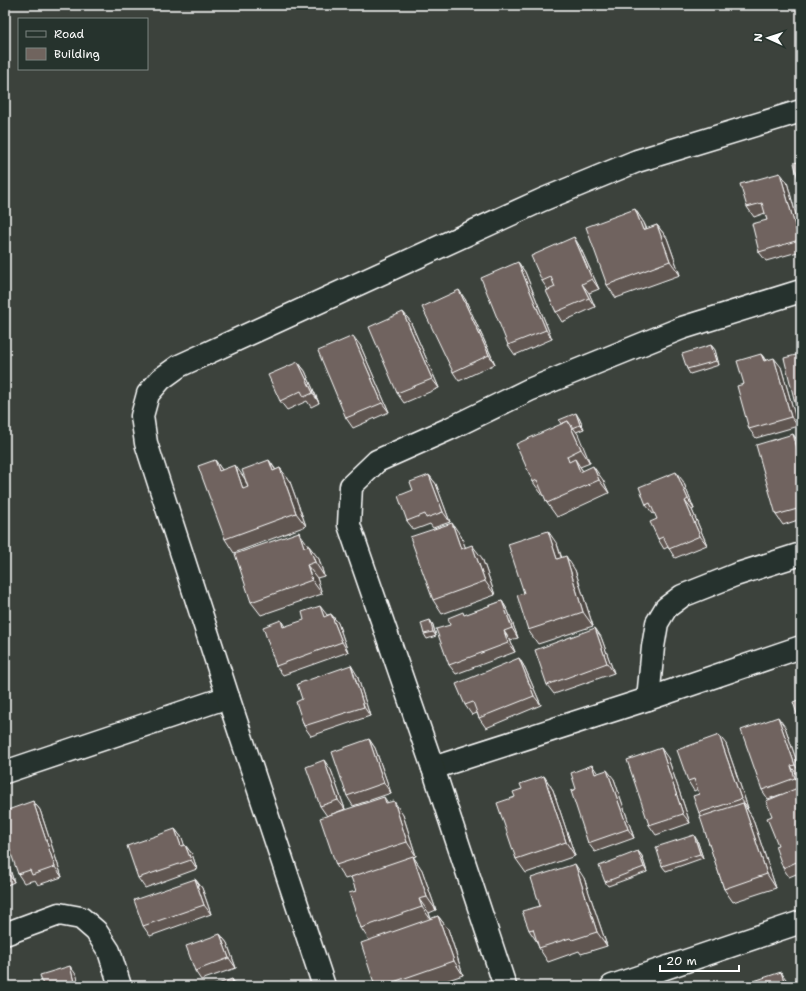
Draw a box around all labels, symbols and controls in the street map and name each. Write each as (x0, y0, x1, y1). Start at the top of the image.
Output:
legend (18, 18, 148, 70)
north arrow (748, 18, 788, 58)
text: Road (54, 26, 85, 42)
text: N (751, 32, 766, 42)
text: Building (54, 46, 100, 62)
scale bar (660, 947, 739, 973)
text: 20 m (666, 953, 697, 969)

